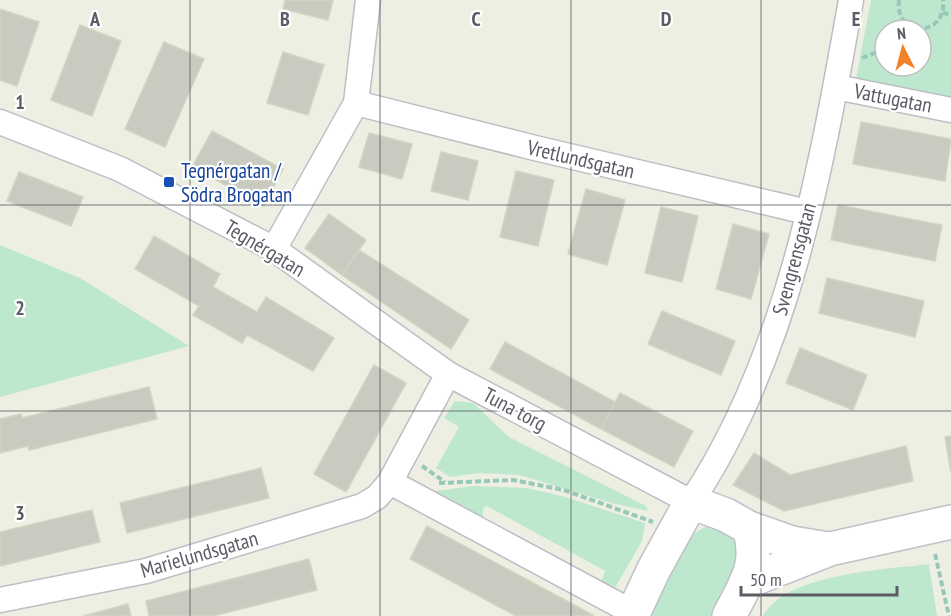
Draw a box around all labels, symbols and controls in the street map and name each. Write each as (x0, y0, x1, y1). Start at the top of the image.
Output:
text: A (89, 6, 101, 32)
text: B (280, 6, 290, 32)
text: C (471, 6, 481, 32)
text: D (661, 6, 672, 32)
text: E (852, 6, 860, 32)
north arrow (873, 18, 933, 78)
text: N (896, 23, 907, 43)
street label: Vattugatan (851, 77, 934, 119)
text: 1 (15, 89, 25, 115)
street label: Vretlundsgatan (524, 133, 637, 184)
place label: Tegnérgatan / Södra Brogatan (181, 157, 292, 208)
marker: Tegnérgatan / Södra Brogatan (162, 175, 176, 189)
street label: Svengrensgatan (766, 200, 822, 318)
street label: Tegnérgatan (220, 213, 310, 283)
text: 2 (15, 295, 25, 321)
street label: Tuna torg (479, 381, 551, 437)
text: 3 (15, 500, 25, 526)
street label: Marielundsgatan (137, 524, 261, 584)
scale bar (741, 559, 897, 597)
text: 50 m (750, 568, 782, 591)

